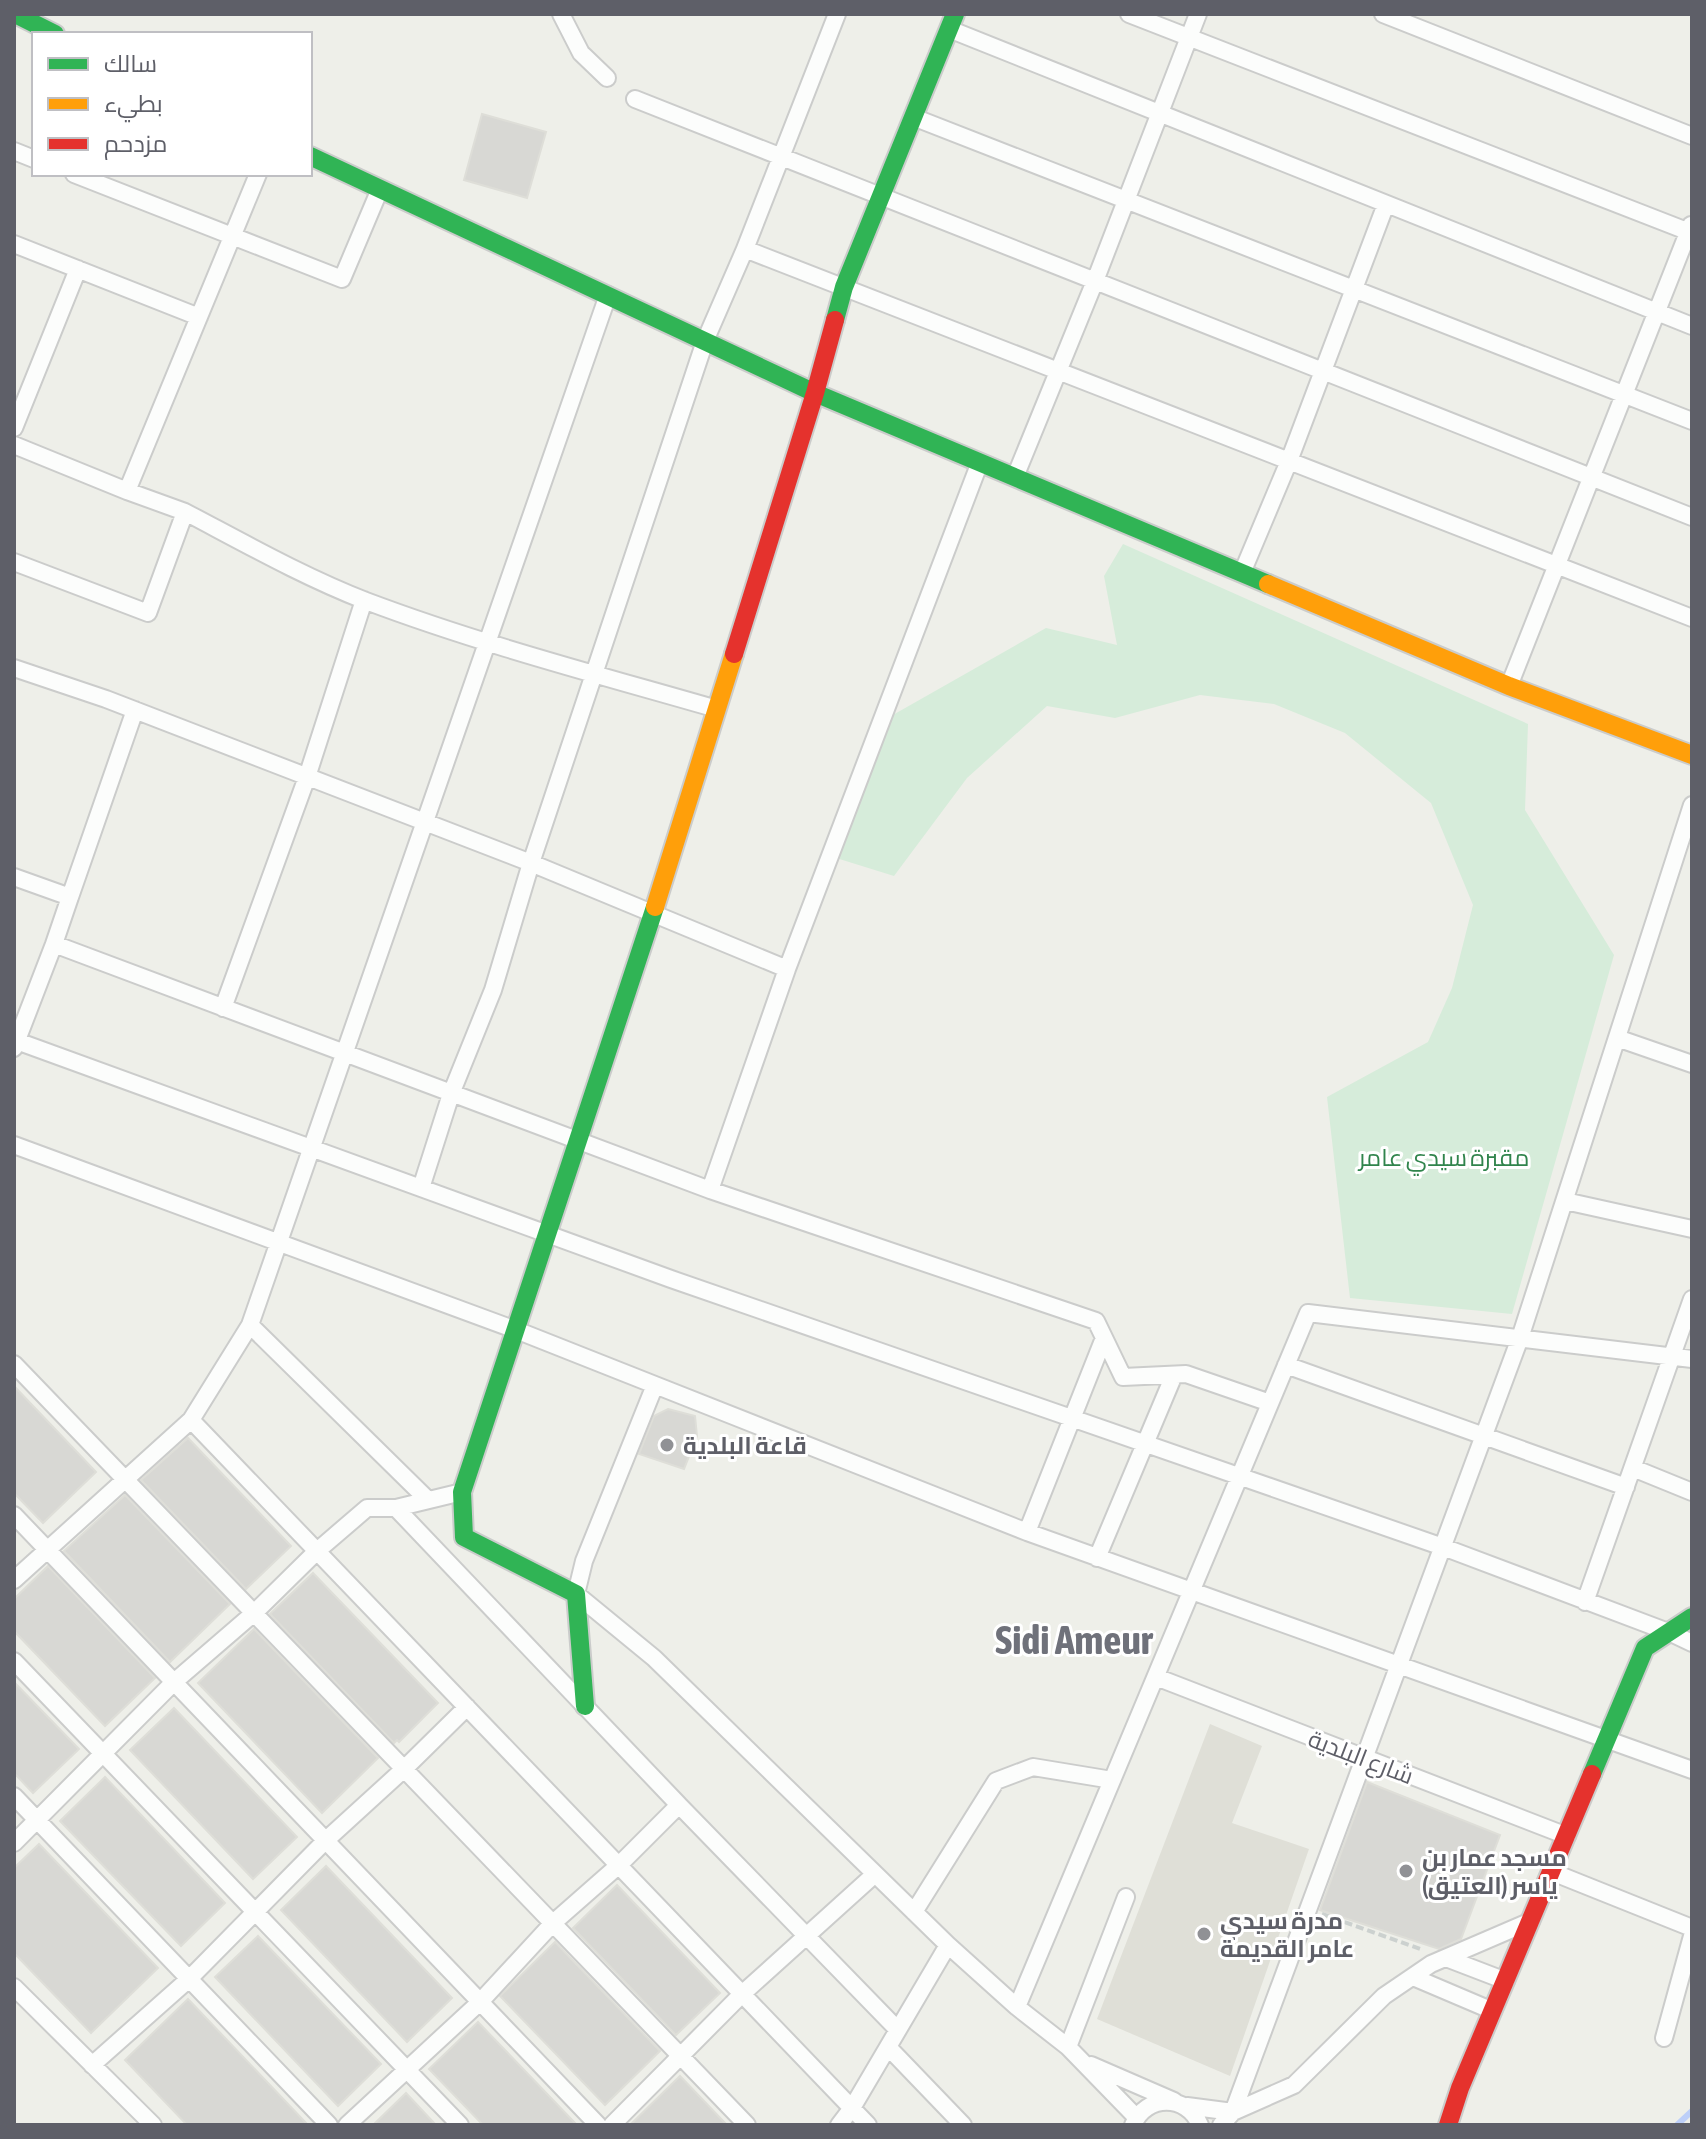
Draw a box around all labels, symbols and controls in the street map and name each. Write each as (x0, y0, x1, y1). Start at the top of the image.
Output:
legend (32, 32, 312, 176)
text: سالك (104, 50, 157, 77)
text: بطيء (104, 90, 163, 123)
text: مزدحم (104, 130, 167, 160)
park label: مقبرة سيدي عامر (1357, 1144, 1529, 1176)
place label: قاعة البلدية (683, 1432, 807, 1459)
marker: قاعة البلدية (658, 1436, 676, 1454)
district label: Sidi Ameur (995, 1617, 1154, 1662)
street label: شارع البلدية (1304, 1725, 1417, 1792)
place label: مسجد عمار بن ياسر (العتيق) (1422, 1844, 1567, 1900)
marker: مسجد عمار بن ياسر (العتيق) (1397, 1862, 1415, 1880)
place label: مدرة سيدي عامر القديمة (1220, 1907, 1354, 1963)
marker: مدرة سيدي عامر القديمة (1195, 1925, 1213, 1943)

